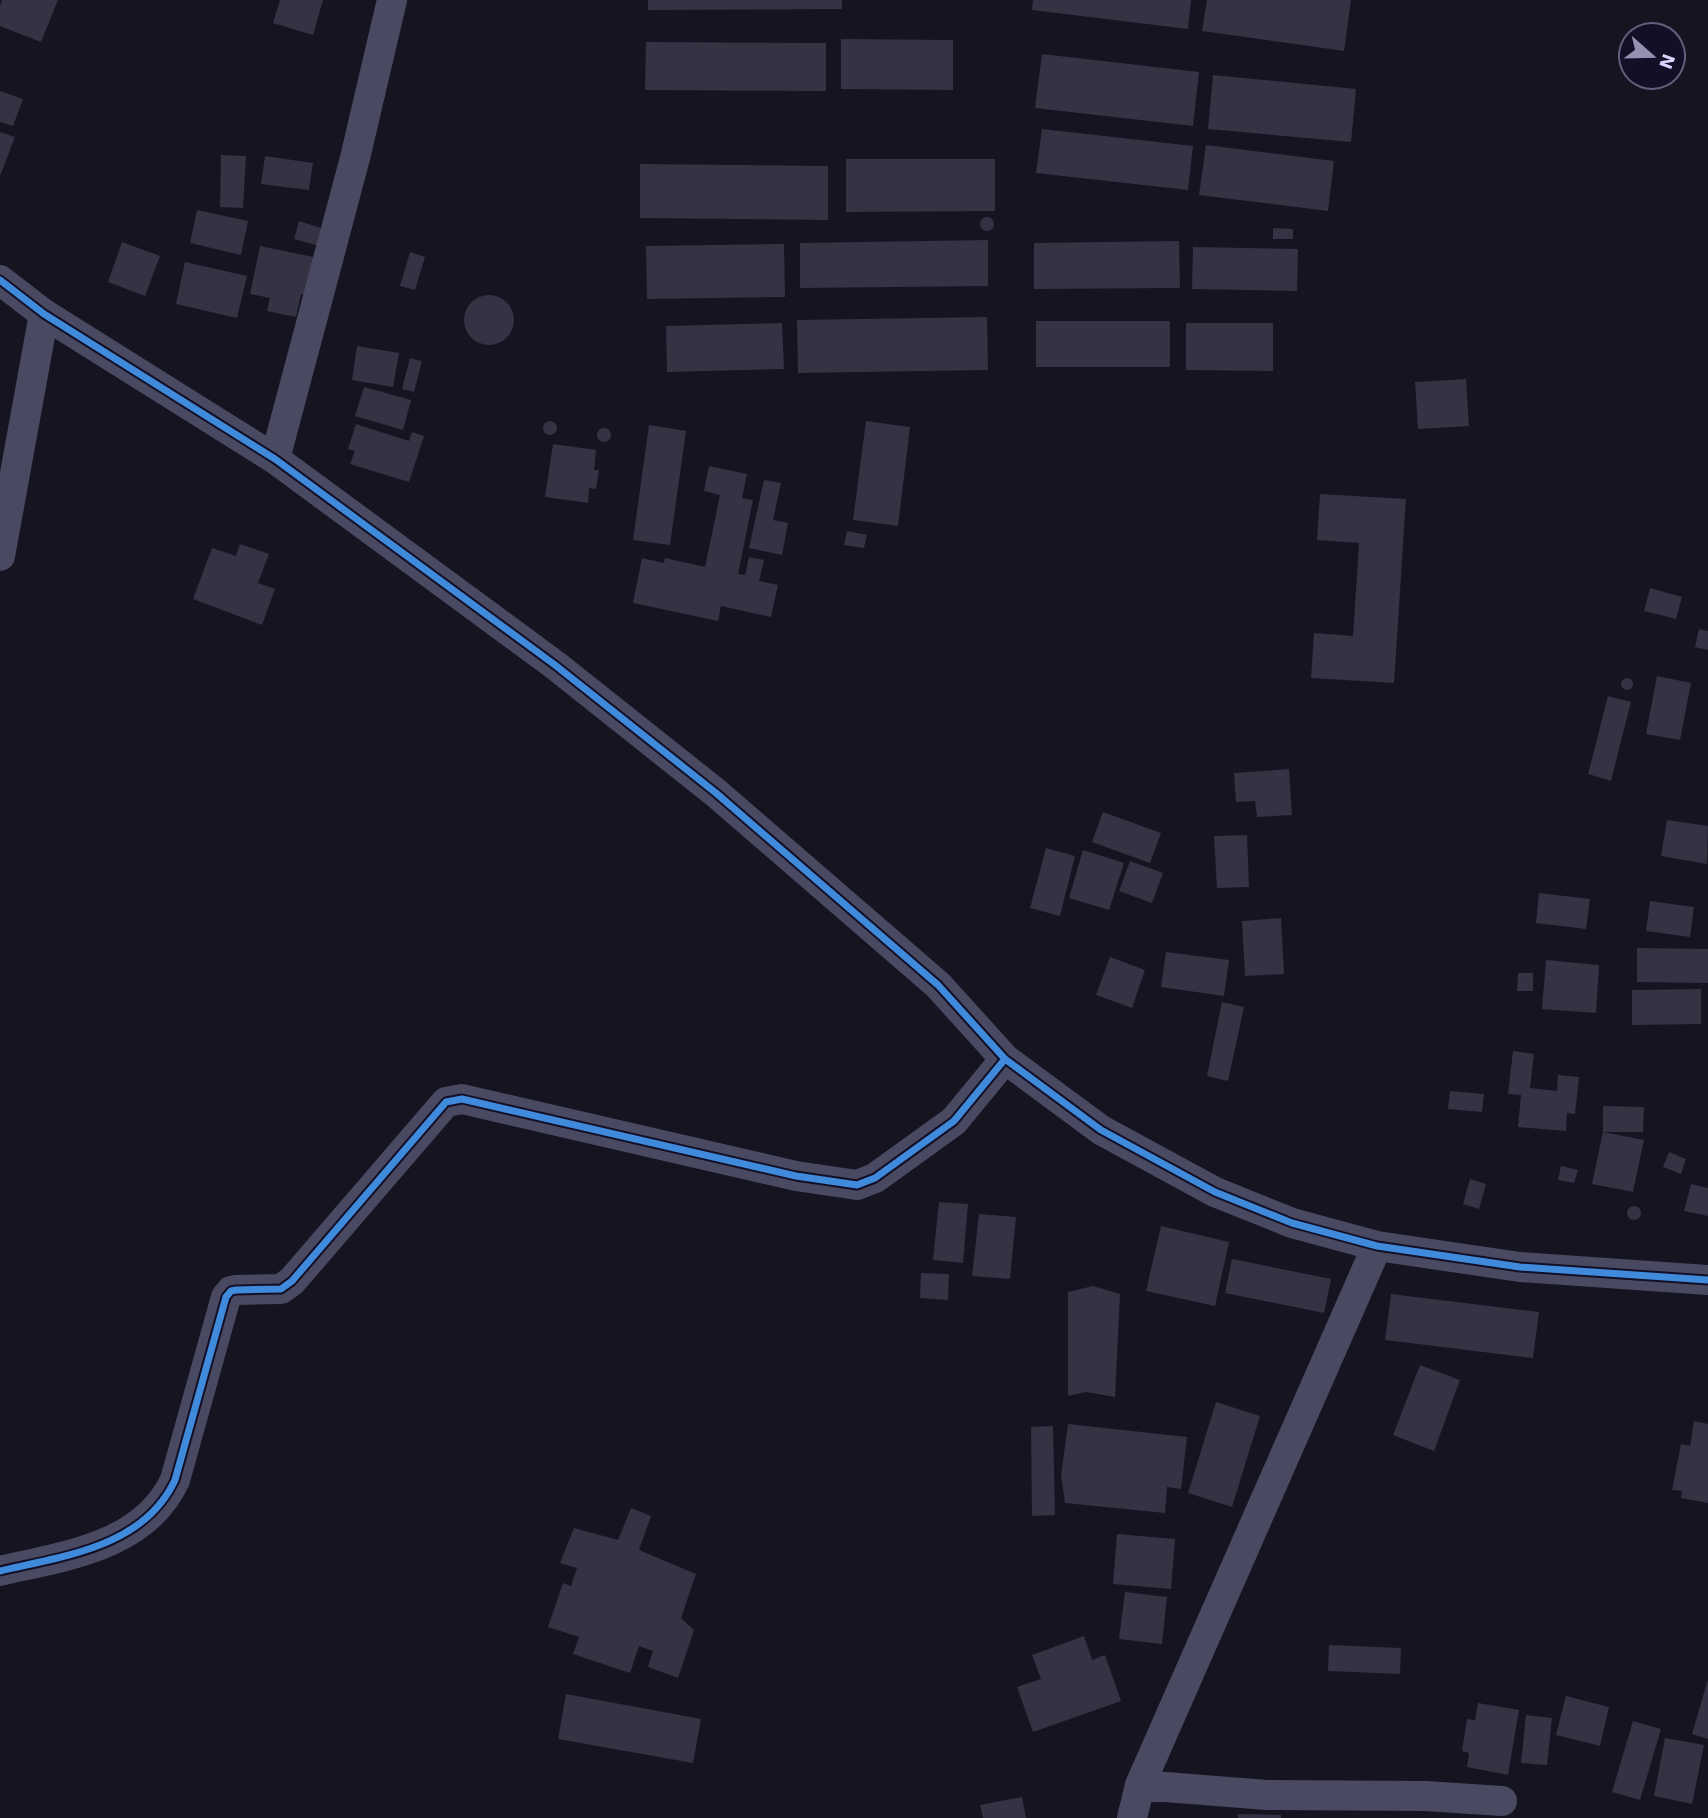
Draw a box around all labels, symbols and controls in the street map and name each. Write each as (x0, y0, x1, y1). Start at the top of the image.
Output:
north arrow (1617, 21, 1687, 91)
text: N (1654, 51, 1681, 72)

